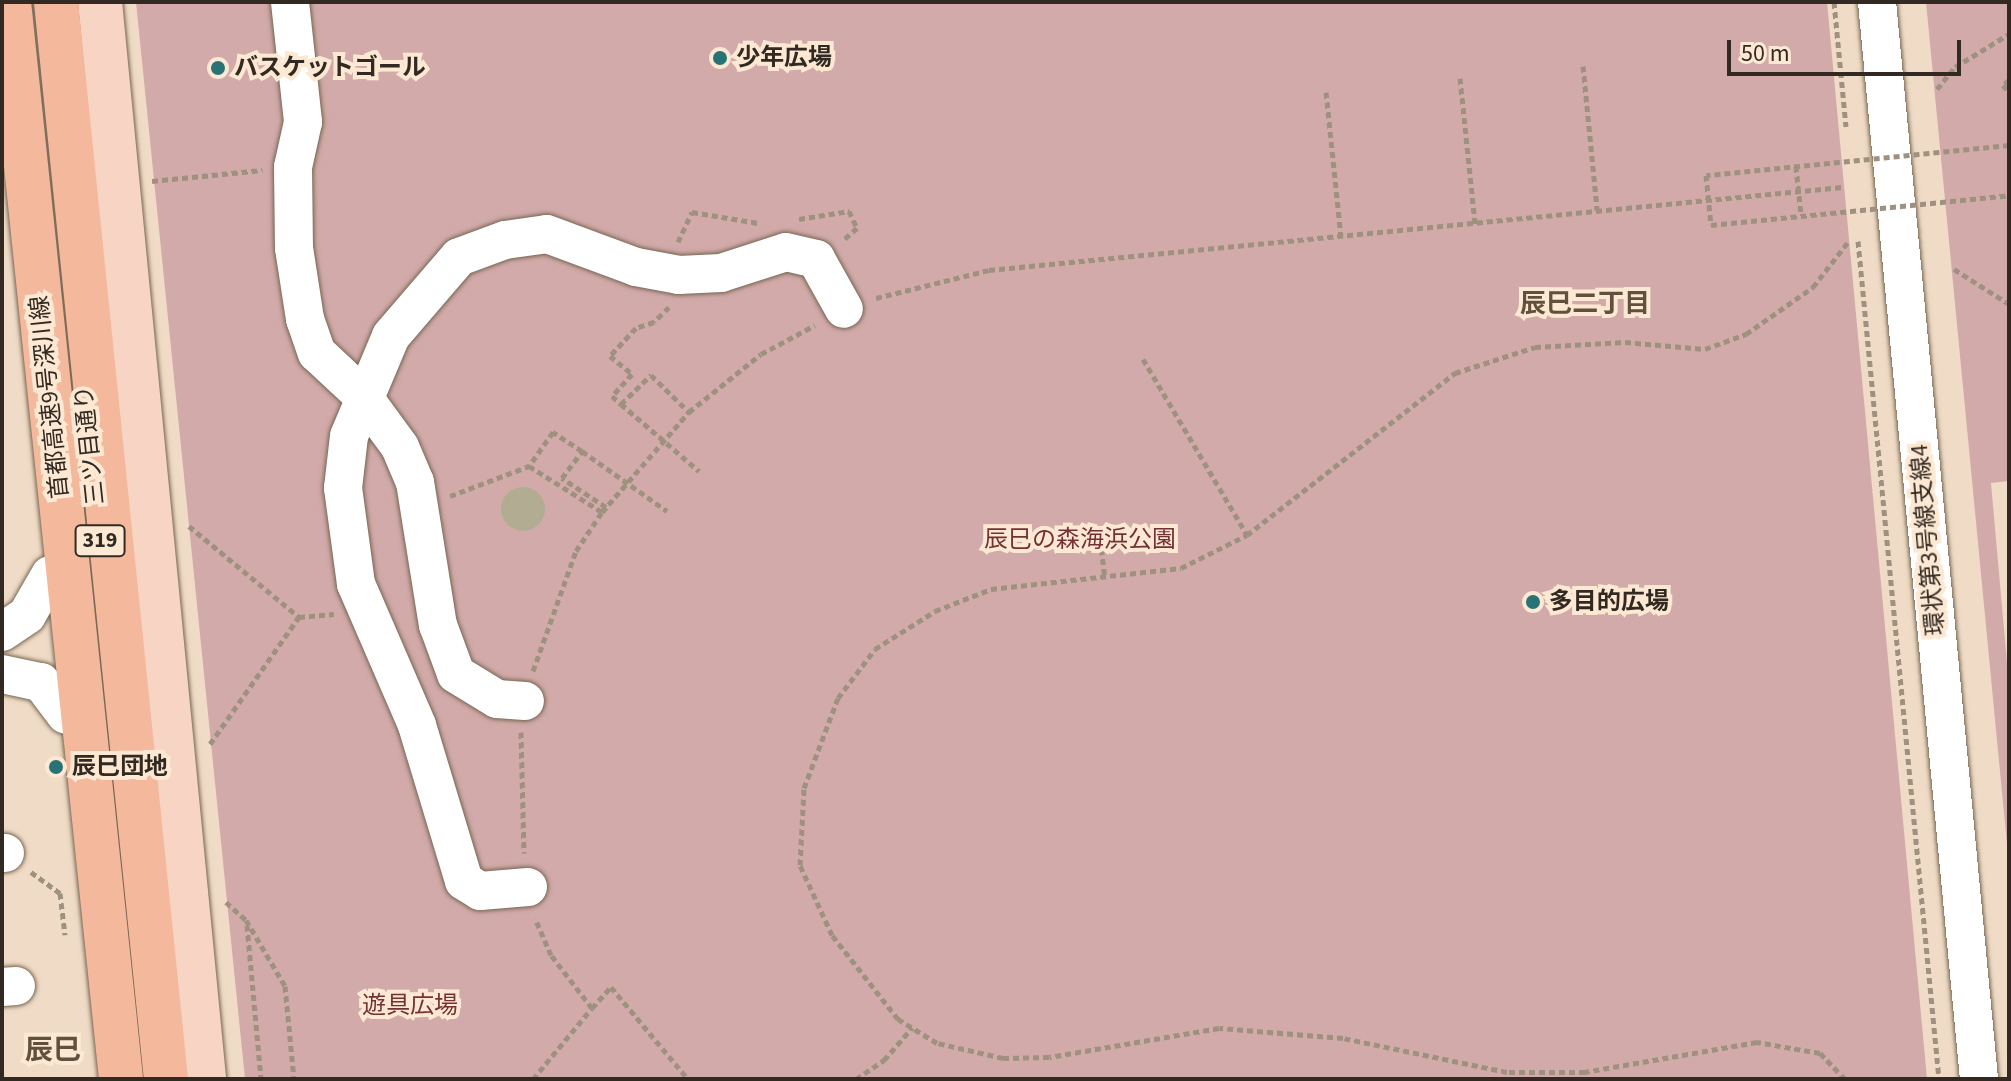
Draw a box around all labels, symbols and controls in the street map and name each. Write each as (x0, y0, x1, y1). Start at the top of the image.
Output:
scale bar (1731, 24, 1965, 74)
text: 50 m (1741, 36, 1790, 71)
place label: 少年広場 (736, 44, 832, 72)
marker: 少年広場 (711, 49, 729, 67)
place label: バスケットゴール (234, 54, 426, 82)
marker: バスケットゴール (209, 59, 227, 77)
district label: 辰巳二丁目 (1520, 288, 1650, 320)
street label: 首都高速9号深川線 (25, 294, 75, 500)
street label: 三ツ目通り (69, 384, 111, 506)
street label: 環状第3号線支線4 (1905, 443, 1951, 637)
road number: 319 (74, 523, 126, 559)
park label: 辰巳の森海浜公園 (984, 526, 1176, 554)
place label: 多目的広場 (1549, 588, 1669, 616)
marker: 多目的広場 (1524, 593, 1542, 611)
place label: 辰巳団地 (72, 753, 168, 781)
marker: 辰巳団地 (47, 758, 65, 776)
park label: 遊具広場 (362, 992, 458, 1020)
district label: 辰巳 (25, 1033, 81, 1067)

